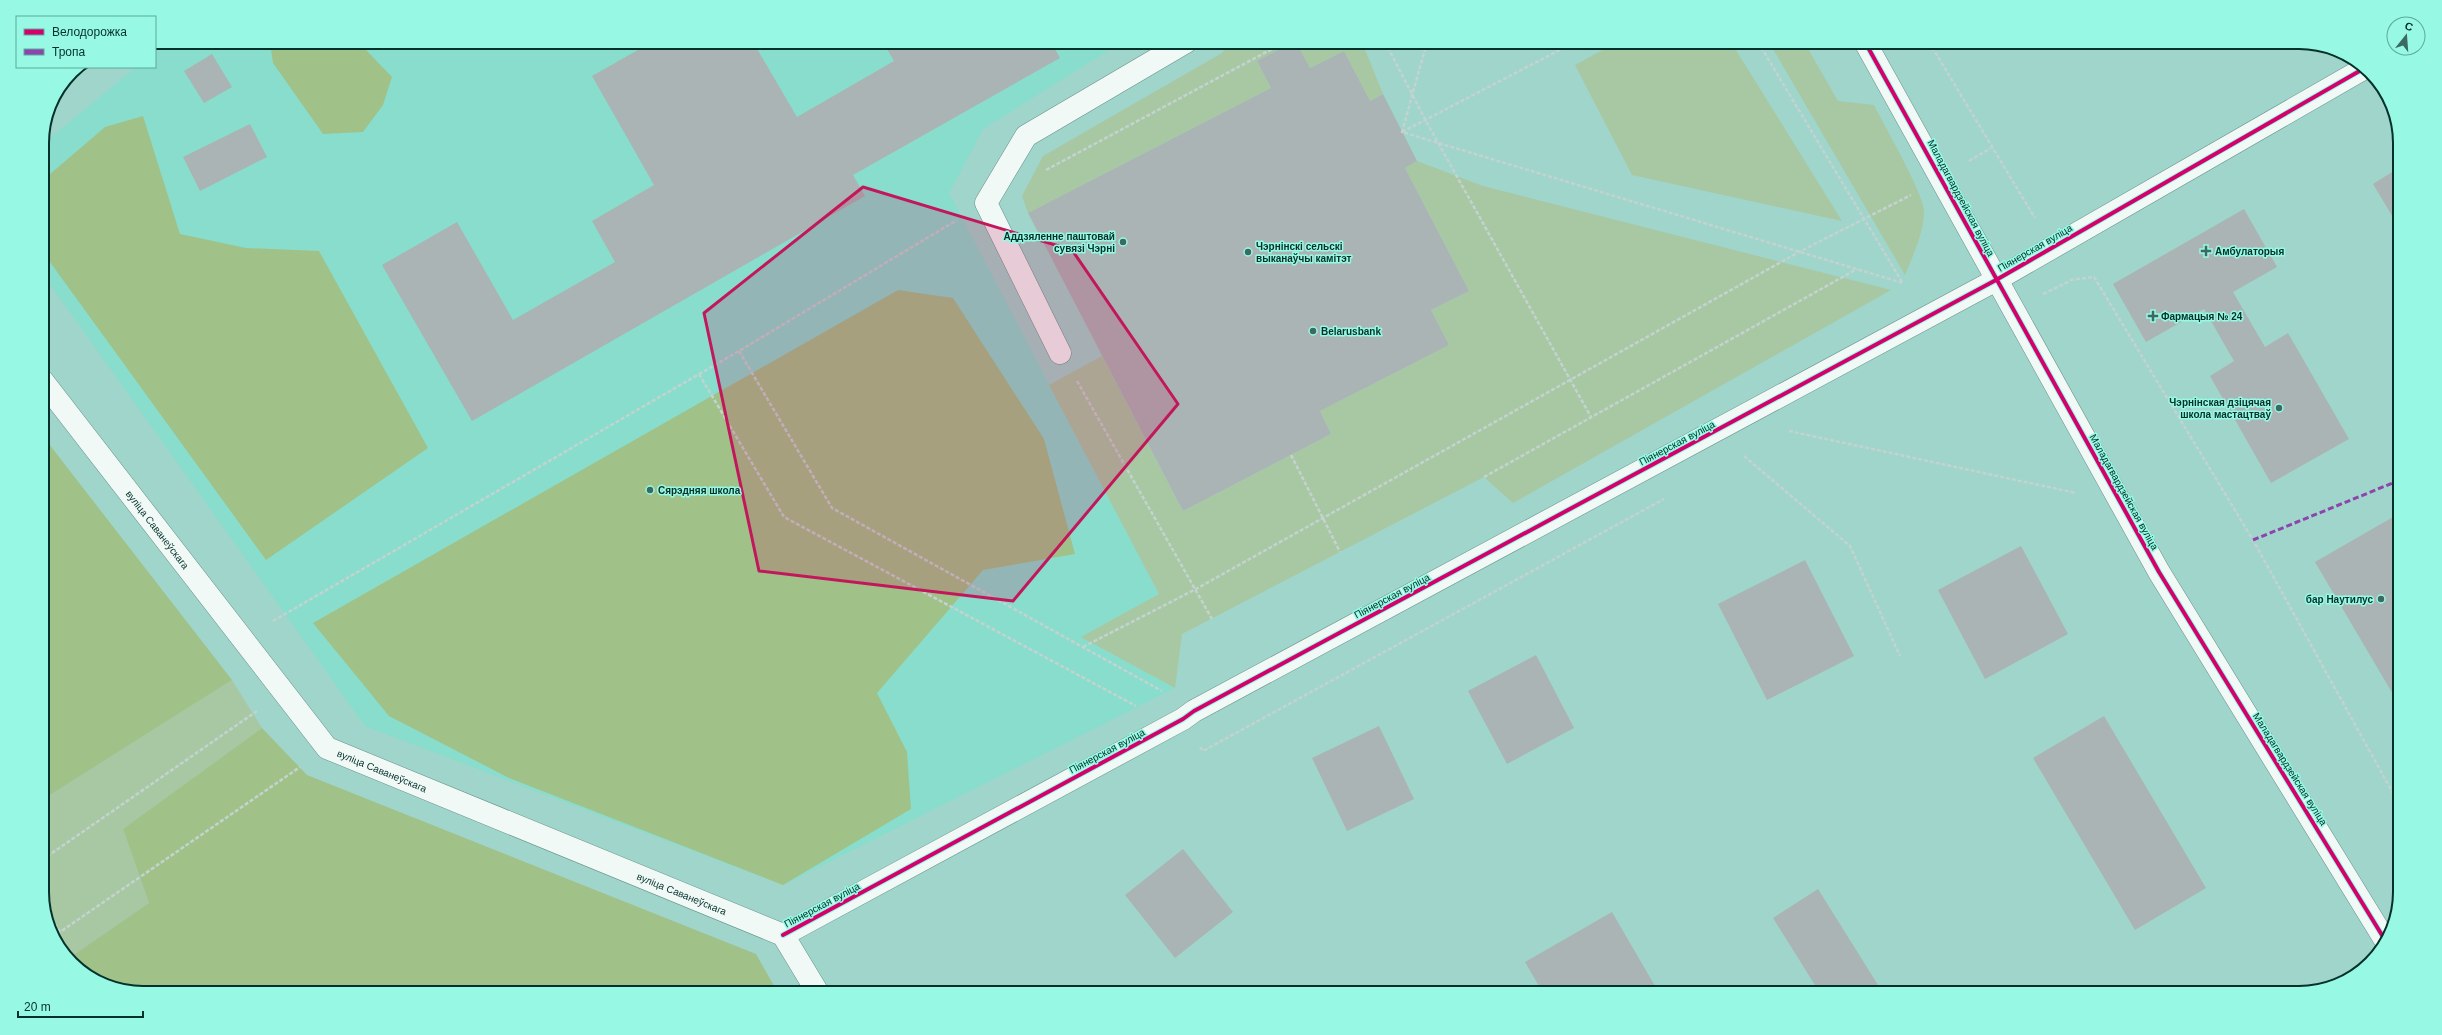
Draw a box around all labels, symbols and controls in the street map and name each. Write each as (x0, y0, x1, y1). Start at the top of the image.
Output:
legend (16, 16, 156, 68)
north arrow (2386, 16, 2426, 56)
text: С (2403, 20, 2415, 33)
text: Велодорожка (52, 25, 127, 39)
text: Тропа (52, 45, 86, 59)
street label: Маладагвардзейская вуліца (1925, 138, 1997, 259)
street label: Піянерская вуліца (1996, 222, 2075, 274)
place label: Аддзяленне паштовай сувязі Чэрні (1003, 231, 1115, 254)
marker: Аддзяленне паштовай сувязі Чэрні (1118, 237, 1128, 247)
place label: Чэрнінскі сельскі выканаўчы камітэт (1256, 241, 1352, 264)
marker: Амбулаторыя (2200, 245, 2212, 257)
place label: Амбулаторыя (2215, 246, 2284, 257)
marker: Чэрнінскі сельскі выканаўчы камітэт (1243, 247, 1253, 257)
marker: Фармацыя № 24 (2148, 311, 2158, 321)
place label: Фармацыя № 24 (2161, 311, 2243, 322)
marker: Belarusbank (1308, 326, 1318, 336)
place label: Belarusbank (1321, 326, 1381, 337)
place label: Чэрнінская дзіцячая школа мастацтваў (2169, 397, 2271, 420)
marker: Чэрнінская дзіцячая школа мастацтваў (2274, 403, 2284, 413)
street label: Піянерская вуліца (1637, 418, 1717, 468)
street label: Маладагвардзейская вуліца (2088, 432, 2161, 552)
marker: Сярэдняя школа (645, 485, 655, 495)
place label: Сярэдняя школа (658, 485, 741, 496)
street label: вуліца Саванеўскага (124, 488, 192, 571)
street label: Піянерская вуліца (1352, 571, 1432, 621)
place label: бар Наутилус (2306, 594, 2373, 605)
marker: бар Наутилус (2376, 594, 2386, 604)
street label: Маладагвардзейская вуліца (2251, 711, 2329, 828)
street label: Піянерская вуліца (1067, 726, 1147, 776)
street label: вуліца Саванеўскага (336, 747, 429, 794)
street label: вуліца Саванеўскага (635, 870, 729, 917)
street label: Піянерская вуліца (782, 880, 862, 930)
scale bar (18, 993, 143, 1019)
text: 20 m (24, 1000, 51, 1014)

